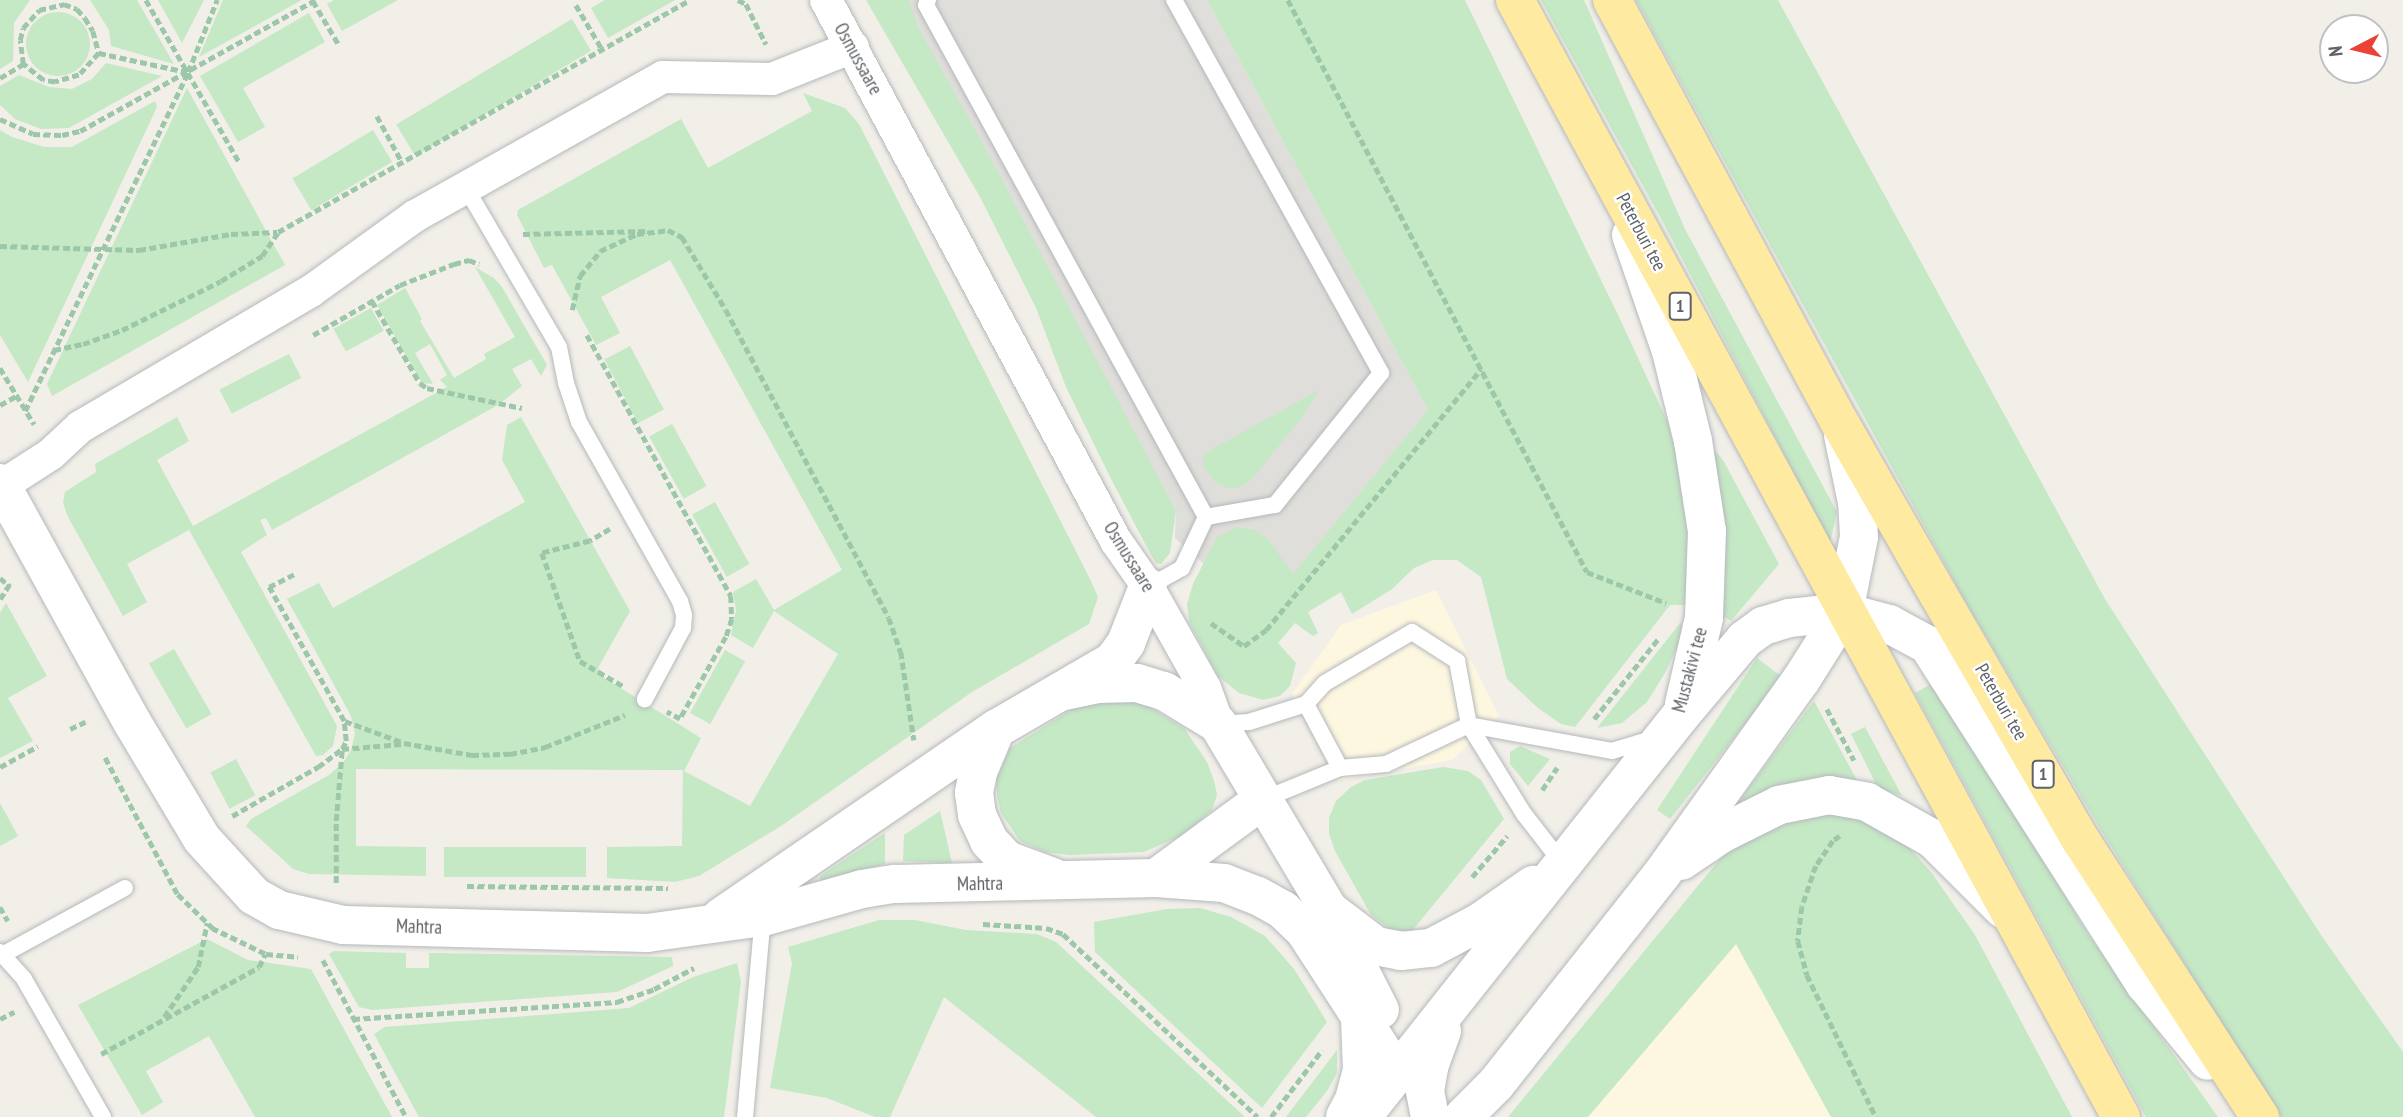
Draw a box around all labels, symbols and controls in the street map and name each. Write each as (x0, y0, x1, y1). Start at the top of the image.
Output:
north arrow (2319, 14, 2389, 84)
street label: Osmussaare (829, 19, 887, 99)
text: N (2323, 45, 2348, 58)
street label: Peterburi tee (1611, 189, 1671, 275)
road number: 1 (1668, 292, 1692, 320)
street label: Osmussaare (1099, 518, 1159, 596)
street label: Mustakivi tee (1668, 625, 1712, 715)
street label: Peterburi tee (1970, 660, 2032, 744)
road number: 1 (2031, 760, 2055, 788)
street label: Mahtra (957, 872, 1003, 896)
street label: Mahtra (396, 915, 442, 939)

